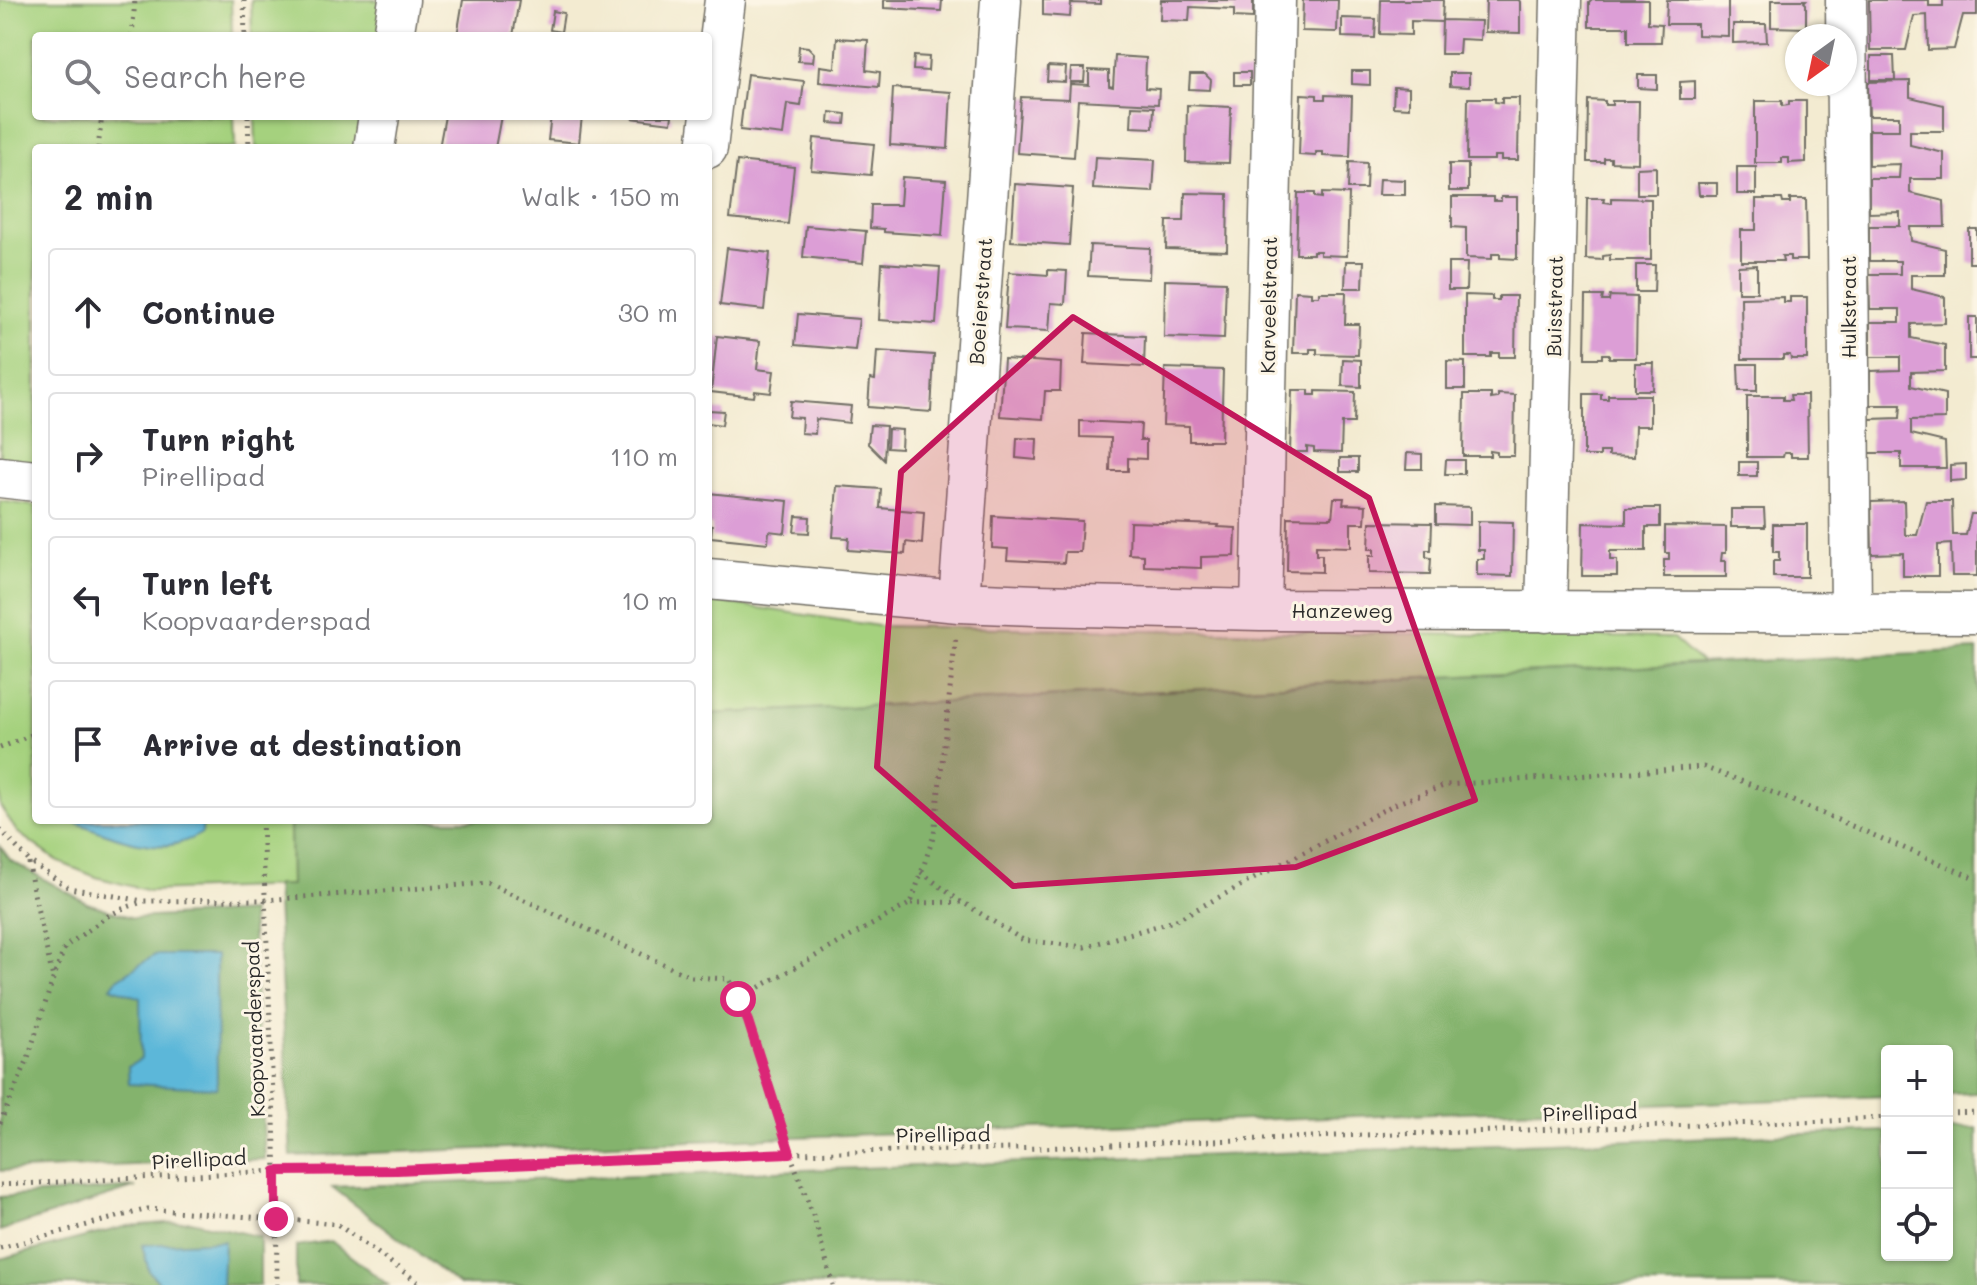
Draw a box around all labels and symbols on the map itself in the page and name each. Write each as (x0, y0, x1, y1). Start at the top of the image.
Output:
north arrow (1785, 24, 1857, 96)
street label: Karveelstraat (1254, 236, 1282, 374)
street label: Boeierstraat (963, 237, 997, 365)
street label: Buisstraat (1540, 255, 1568, 357)
street label: Hulkstraat (1835, 255, 1861, 359)
street label: Hanzeweg (1292, 597, 1392, 623)
street label: Koopvaarderspad (238, 941, 270, 1117)
route start (720, 981, 756, 1017)
street label: Pirellipad (1542, 1097, 1638, 1127)
street label: Pirellipad (896, 1120, 990, 1148)
street label: Pirellipad (151, 1144, 247, 1174)
route end (258, 1201, 294, 1237)

